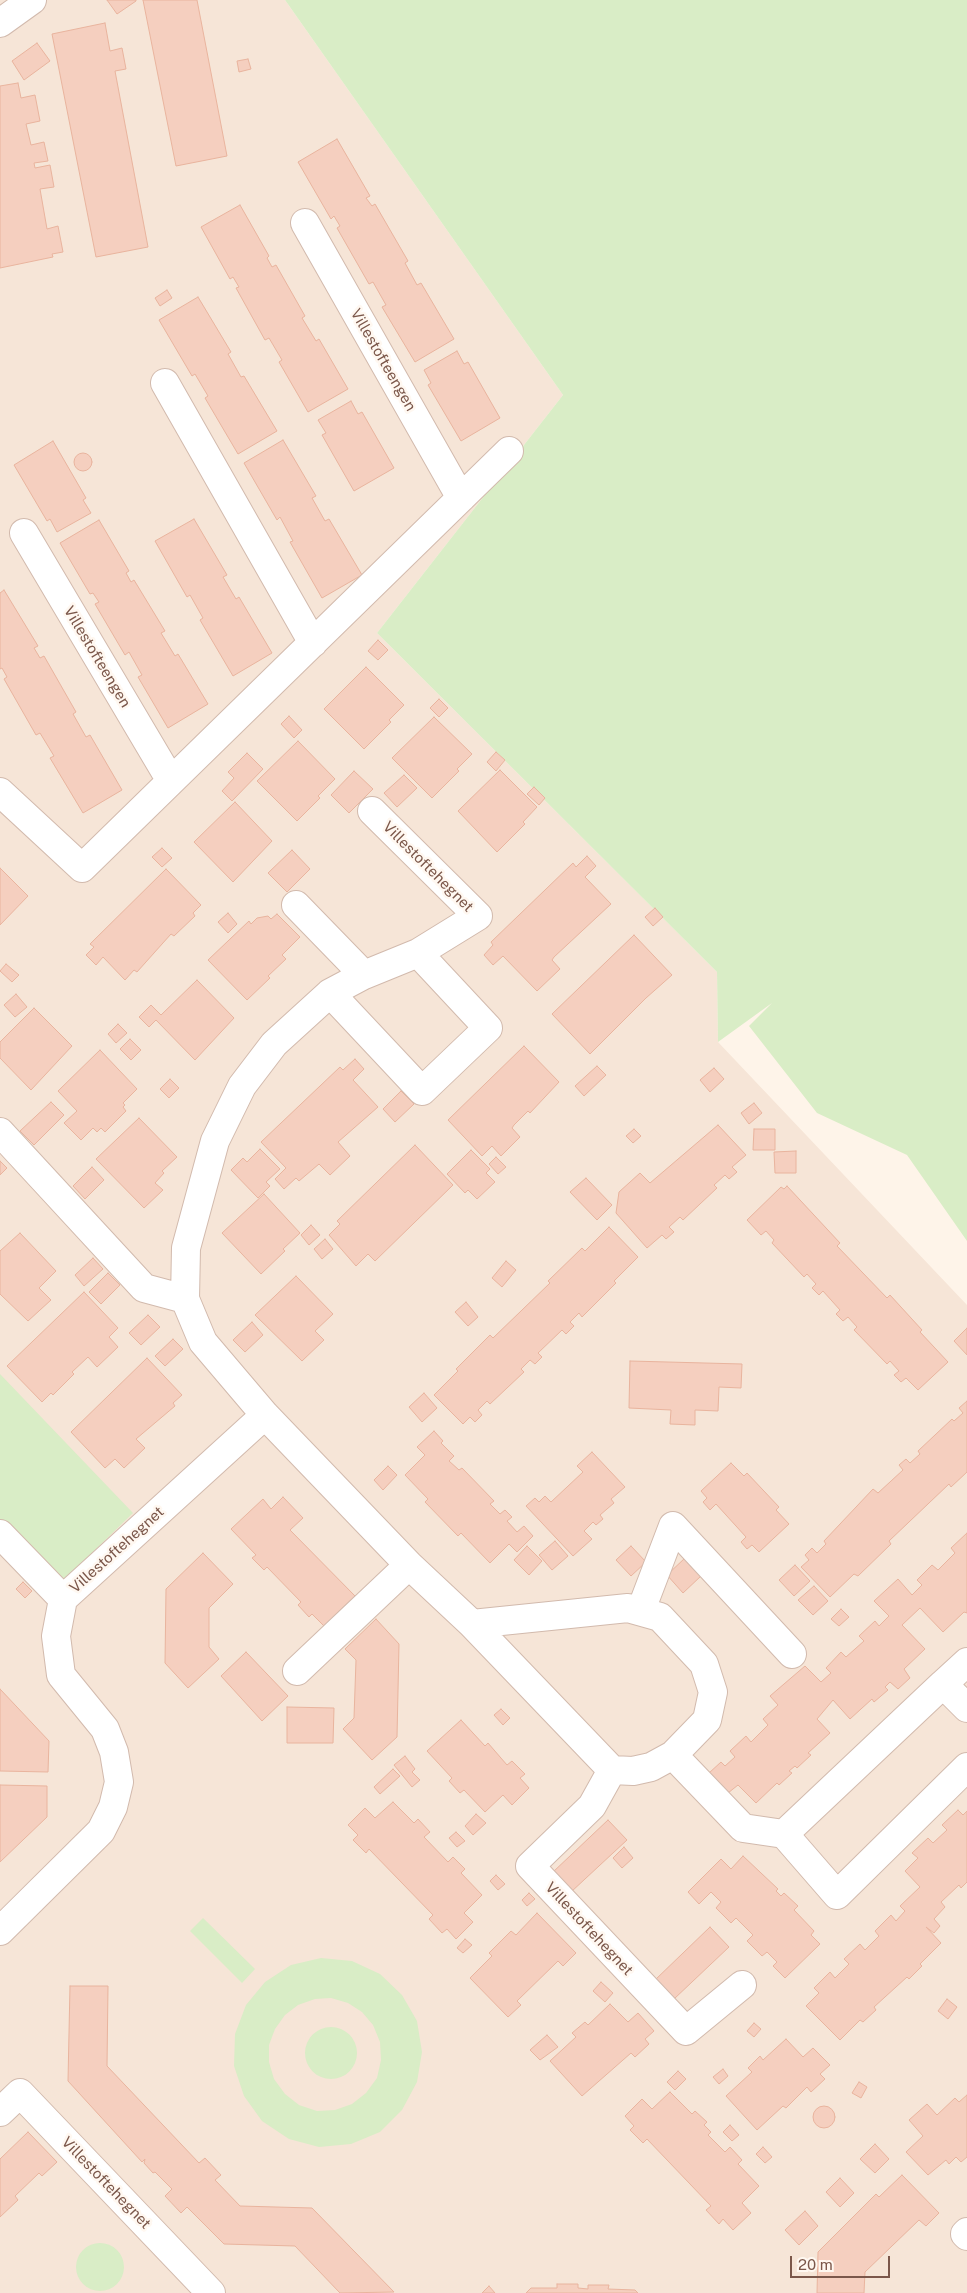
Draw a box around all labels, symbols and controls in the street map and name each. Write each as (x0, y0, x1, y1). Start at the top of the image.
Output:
street label: Villestofteengen (346, 306, 420, 414)
street label: Villestofteengen (60, 603, 134, 711)
street label: Villestoftehegnet (379, 818, 477, 916)
street label: Villestoftehegnet (66, 1503, 168, 1597)
street label: Villestoftehegnet (541, 1879, 637, 1979)
street label: Villestoftehegnet (58, 2133, 154, 2233)
scale bar (792, 2246, 892, 2278)
text: 20 m (798, 2256, 833, 2273)

